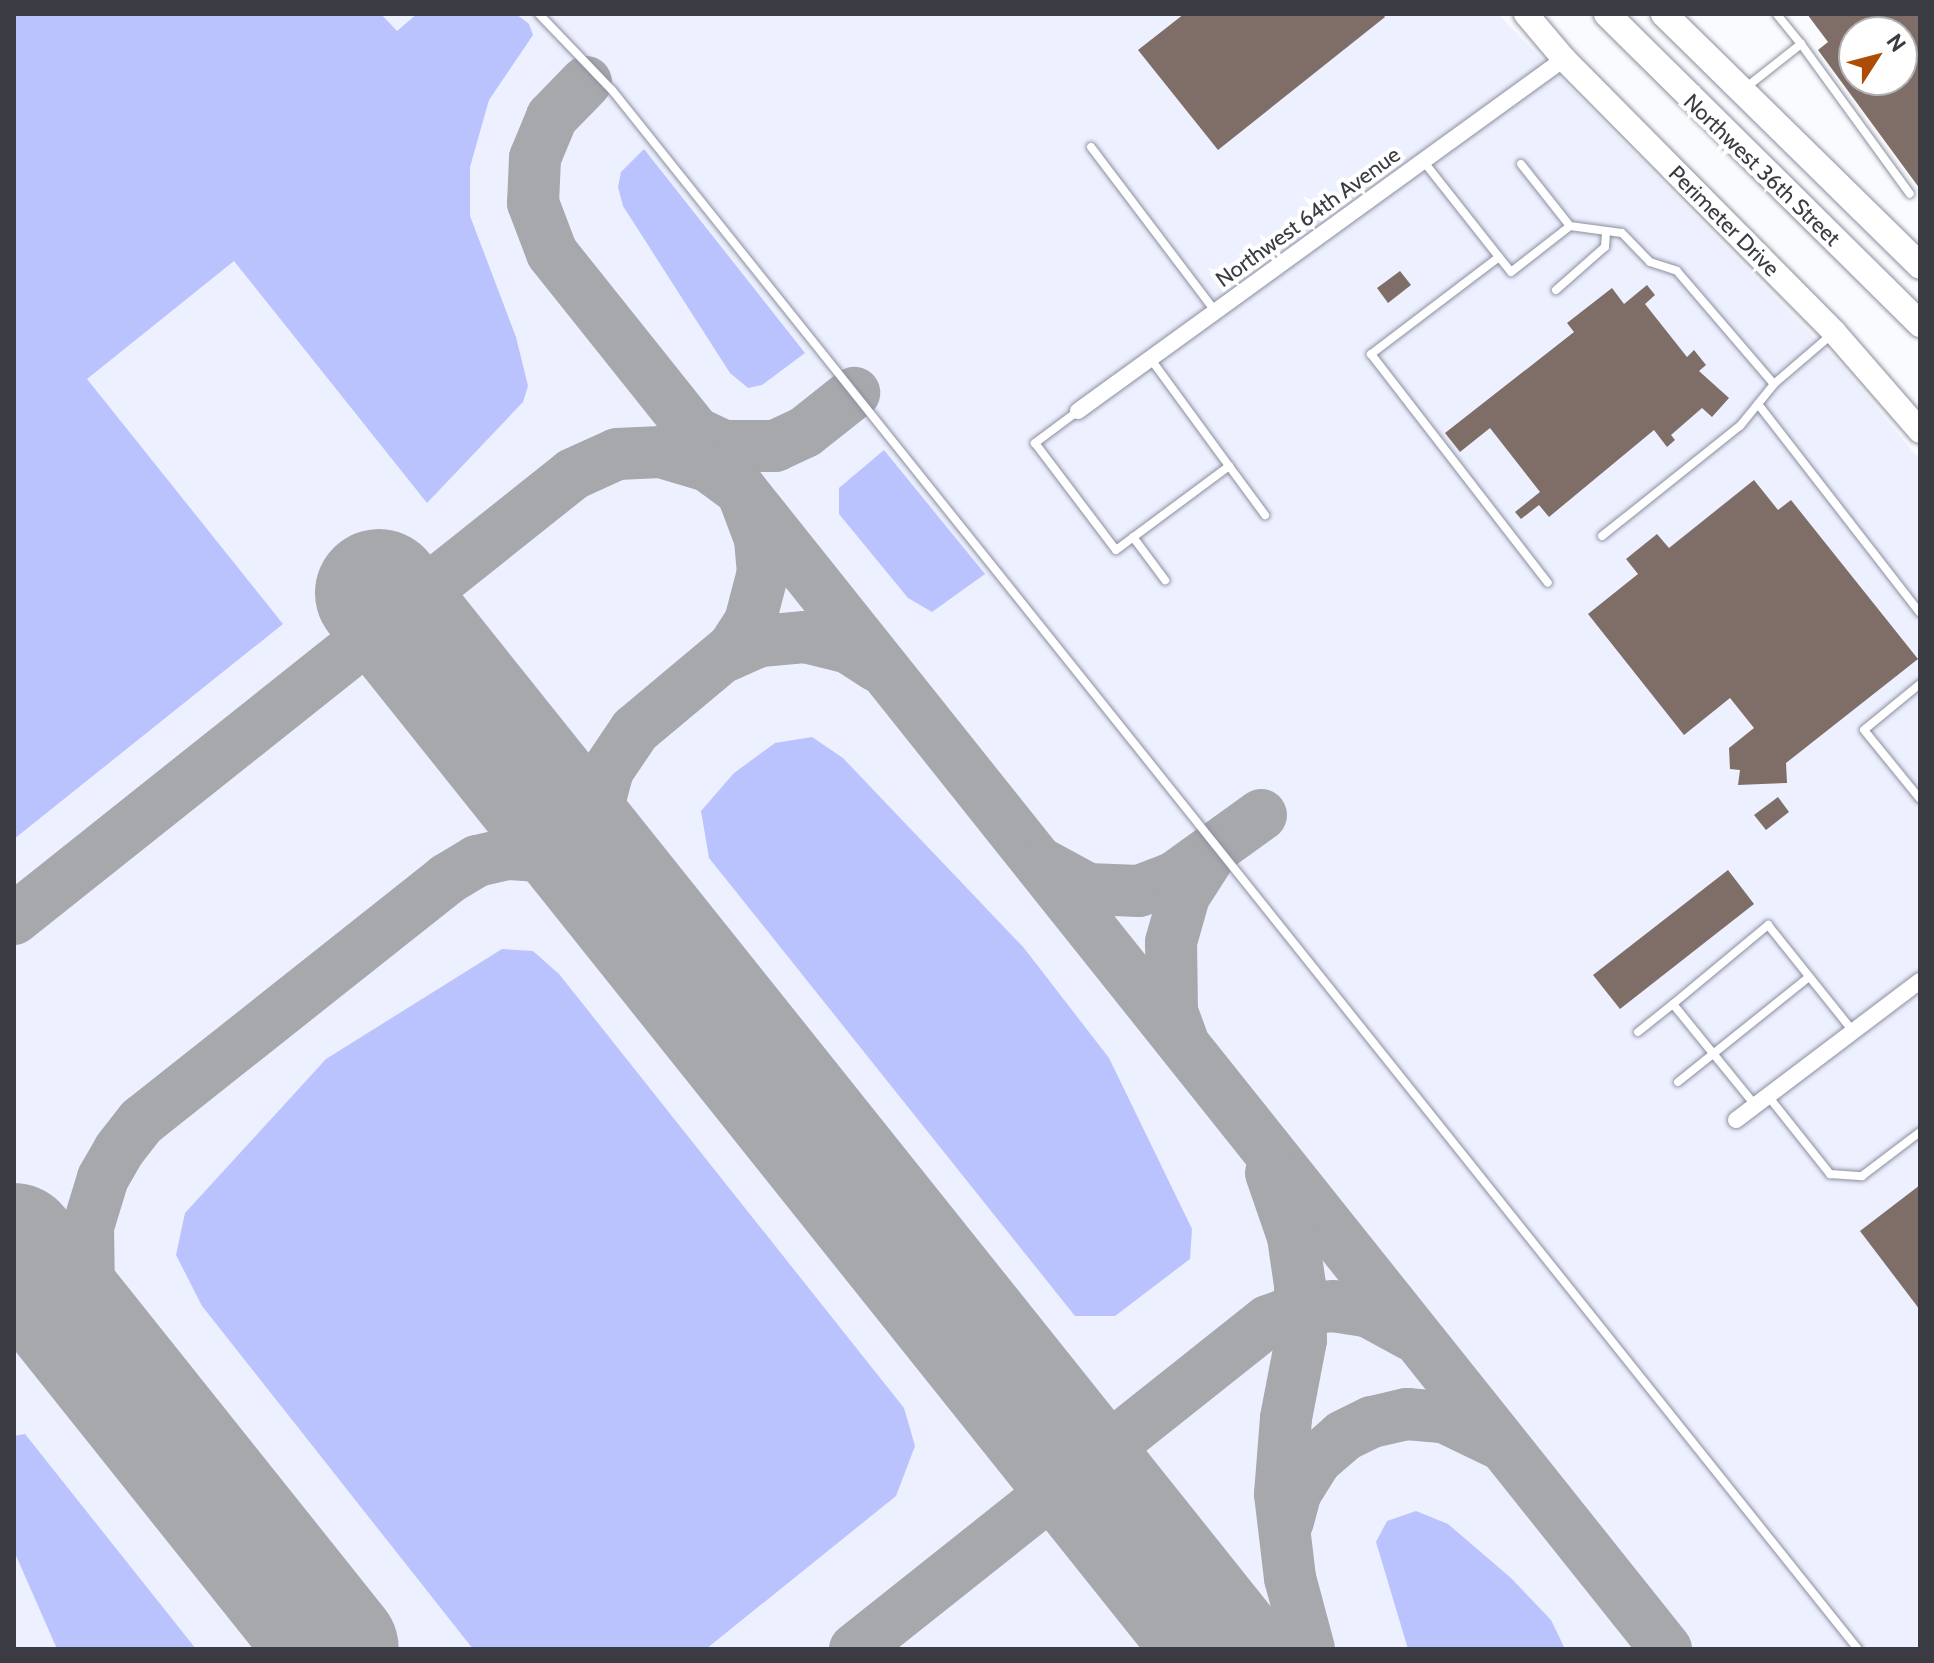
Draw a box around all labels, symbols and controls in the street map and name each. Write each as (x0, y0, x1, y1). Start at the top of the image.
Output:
north arrow (1838, 16, 1918, 96)
text: N (1881, 29, 1912, 57)
street label: Northwest 36th Street (1678, 89, 1846, 251)
street label: Northwest 64th Avenue (1211, 141, 1405, 293)
street label: Perimeter Drive (1663, 160, 1785, 282)

